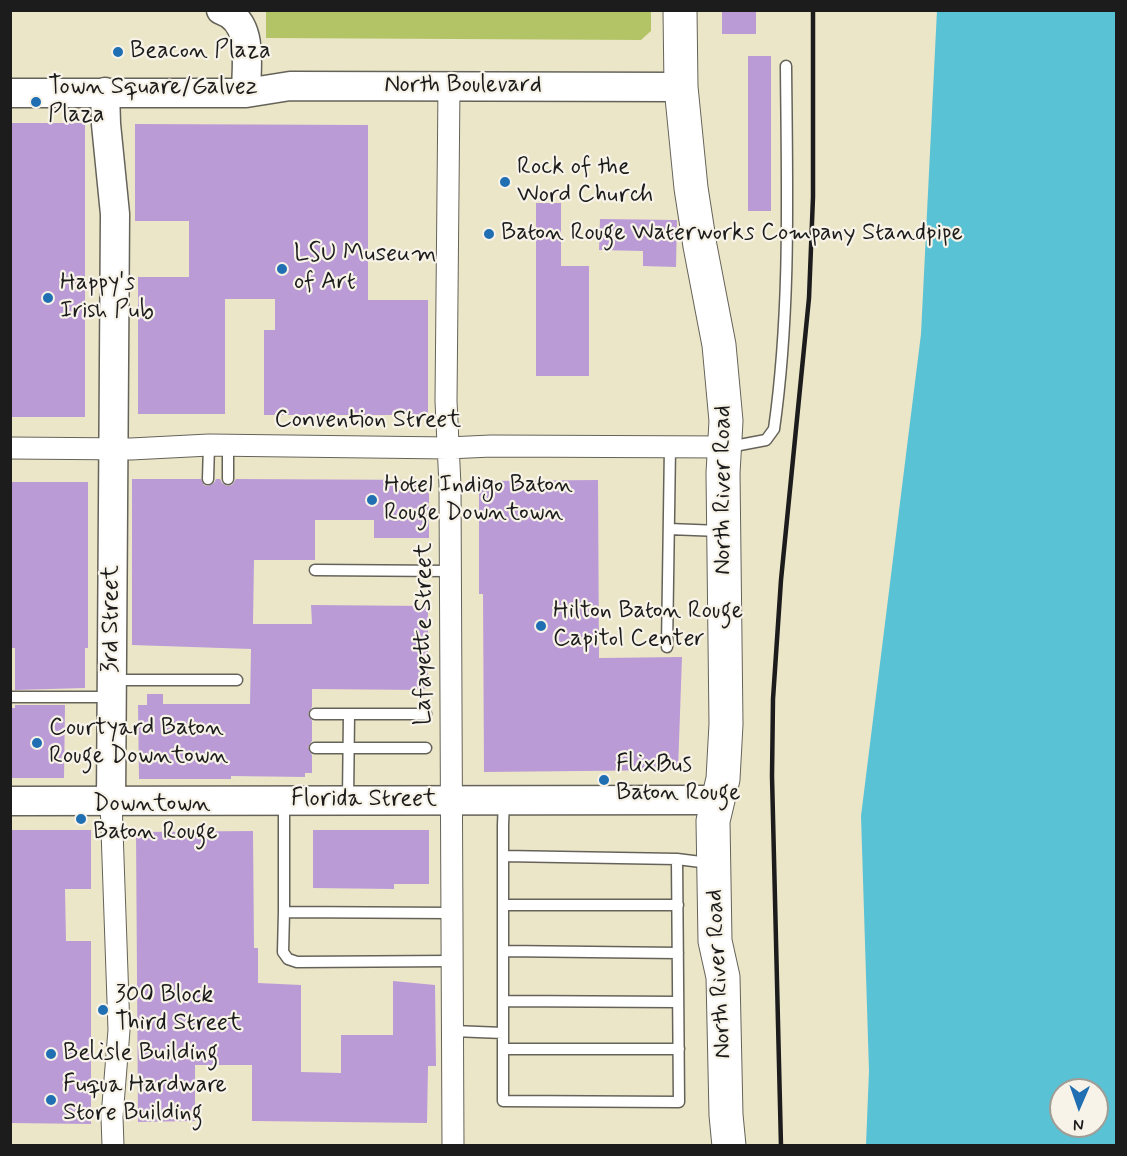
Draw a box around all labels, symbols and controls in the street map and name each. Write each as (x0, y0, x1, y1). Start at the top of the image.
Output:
place label: Beacon Plaza (130, 38, 271, 66)
marker: Beacon Plaza (111, 45, 125, 59)
street label: North Boulevard (384, 72, 542, 100)
place label: Town Square/Galvez Plaza (48, 74, 258, 130)
marker: Town Square/Galvez Plaza (29, 95, 43, 109)
place label: Rock of the Word Church (517, 154, 653, 210)
marker: Rock of the Word Church (498, 175, 512, 189)
place label: Baton Rouge Waterworks Company Standpipe (501, 220, 963, 248)
marker: Baton Rouge Waterworks Company Standpipe (482, 227, 496, 241)
place label: LSU Museum of Art (294, 241, 436, 297)
marker: LSU Museum of Art (275, 262, 289, 276)
place label: Happy's Irish Pub (60, 270, 154, 326)
marker: Happy's Irish Pub (41, 291, 55, 305)
street label: North River Road (710, 405, 738, 575)
street label: Convention Street (275, 407, 461, 435)
place label: Hotel Indigo Baton Rouge Downtown (384, 472, 573, 528)
marker: Hotel Indigo Baton Rouge Downtown (365, 493, 379, 507)
street label: Lafayette Street (411, 543, 439, 725)
street label: 3rd Street (98, 565, 126, 673)
place label: Hilton Baton Rouge Capitol Center (553, 598, 743, 654)
marker: Hilton Baton Rouge Capitol Center (534, 619, 548, 633)
place label: Courtyard Baton Rouge Downtown (49, 715, 228, 771)
marker: Courtyard Baton Rouge Downtown (30, 736, 44, 750)
place label: FlixBus Baton Rouge (616, 752, 741, 808)
marker: FlixBus Baton Rouge (597, 773, 611, 787)
street label: Florida Street (291, 786, 437, 814)
place label: Downtown Baton Rouge (93, 791, 218, 847)
marker: Downtown Baton Rouge (74, 812, 88, 826)
street label: North River Road (701, 888, 739, 1060)
place label: 300 Block Third Street (115, 982, 242, 1038)
marker: 300 Block Third Street (96, 1003, 110, 1017)
place label: Belisle Building (63, 1040, 218, 1068)
marker: Belisle Building (44, 1047, 58, 1061)
place label: Fuqua Hardware Store Building (63, 1072, 227, 1128)
north arrow (1049, 1078, 1109, 1138)
marker: Fuqua Hardware Store Building (44, 1093, 58, 1107)
text: N (1073, 1114, 1084, 1135)

